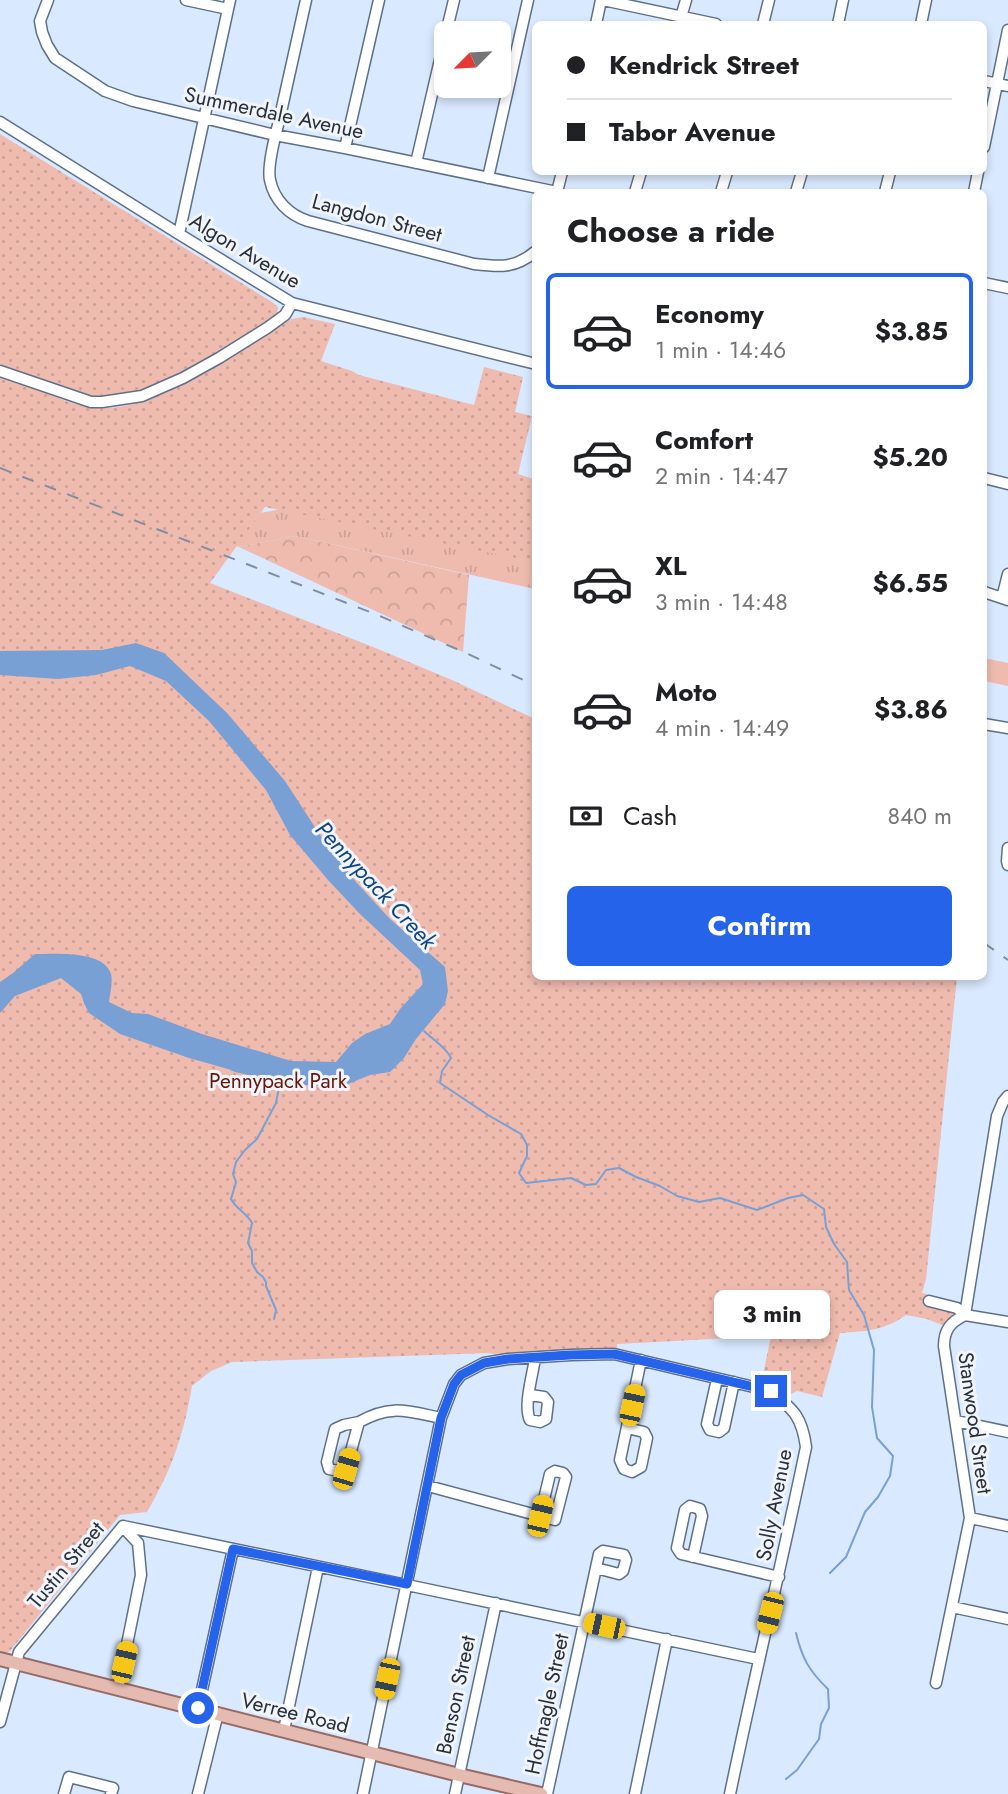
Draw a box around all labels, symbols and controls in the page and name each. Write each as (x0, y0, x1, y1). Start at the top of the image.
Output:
north arrow (434, 21, 511, 98)
map controls (434, 21, 511, 98)
text: Kendrick Street (609, 46, 799, 84)
street label: Summerdale Avenue (182, 79, 367, 147)
text: Tabor Avenue (609, 113, 776, 151)
street label: Langdon Street (309, 186, 445, 250)
street label: Algon Avenue (184, 206, 306, 296)
text: Choose a ride (567, 208, 775, 254)
text: Economy (655, 295, 764, 333)
icon: car (571, 300, 634, 363)
text: $3.85 (875, 312, 948, 350)
text: 1 min · 14:46 (655, 333, 786, 367)
text: Comfort (655, 421, 753, 459)
icon: car (571, 426, 634, 489)
text: $5.20 (872, 438, 948, 476)
text: 2 min · 14:47 (655, 459, 788, 493)
text: XL (655, 547, 687, 585)
icon: car (571, 552, 634, 615)
text: $6.55 (873, 564, 948, 602)
text: 3 min · 14:48 (655, 585, 788, 619)
text: Moto (655, 673, 717, 711)
icon: car (571, 678, 634, 741)
text: $3.86 (874, 690, 948, 728)
text: 4 min · 14:49 (655, 711, 789, 745)
icon: cash (567, 797, 605, 835)
text: Cash (623, 797, 677, 835)
text: 840 m (887, 799, 952, 833)
water label: Pennypack Creek (307, 813, 445, 958)
button: Confirm (567, 886, 952, 966)
park label: Pennypack Park (209, 1066, 348, 1096)
callout: 3 min (713, 1290, 829, 1338)
text: 3 min (742, 1297, 802, 1331)
street label: Stanwood Street (950, 1350, 1000, 1496)
route end (755, 1375, 787, 1407)
car (618, 1382, 647, 1428)
car (331, 1446, 362, 1492)
street label: Solly Avenue (748, 1446, 800, 1564)
car (526, 1493, 555, 1539)
street label: Tustin Street (21, 1515, 111, 1615)
car (755, 1590, 786, 1636)
car (582, 1611, 627, 1641)
street label: Hoffnagle Street (517, 1631, 577, 1777)
street label: Benson Street (429, 1633, 483, 1757)
car (110, 1639, 139, 1685)
car (373, 1656, 402, 1702)
street label: Verree Road (238, 1685, 352, 1741)
route start (182, 1692, 214, 1724)

